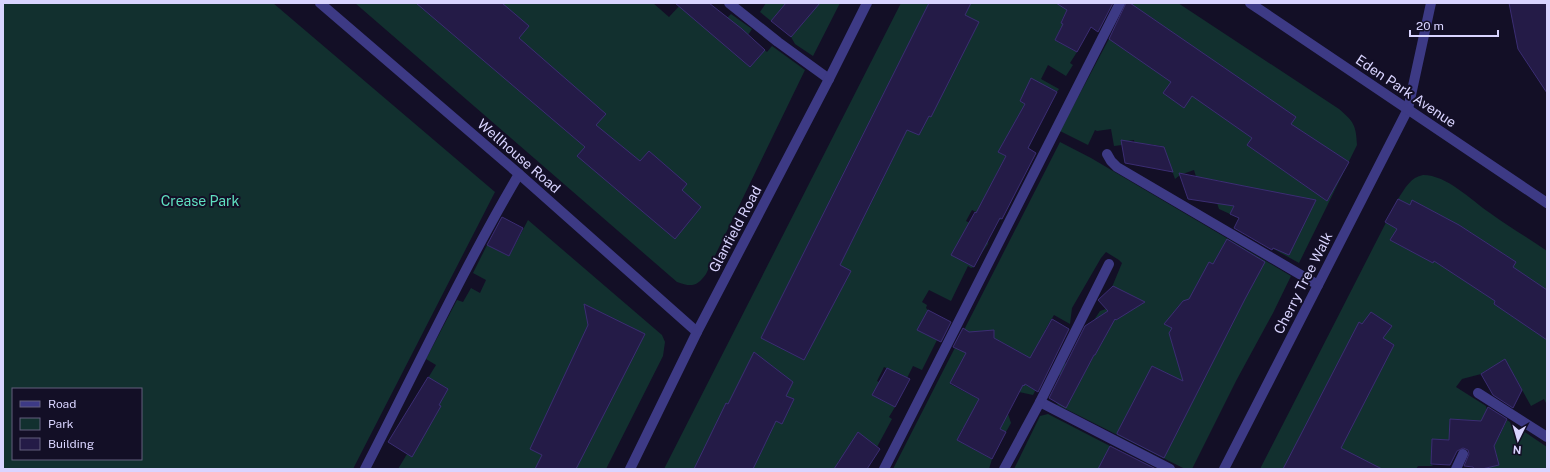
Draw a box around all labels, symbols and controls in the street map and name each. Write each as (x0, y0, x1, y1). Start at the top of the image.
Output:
scale bar (1410, 12, 1498, 38)
text: 20 m (1416, 19, 1444, 33)
street label: Eden Park Avenue (1353, 51, 1459, 131)
street label: Wellhouse Road (474, 116, 564, 196)
street label: Glanfield Road (705, 183, 765, 275)
park label: Crease Park (161, 193, 239, 209)
street label: Cherry Tree Walk (1270, 229, 1336, 337)
legend (12, 388, 142, 460)
text: Road (48, 397, 76, 411)
text: Park (48, 417, 74, 431)
north arrow (1498, 420, 1538, 460)
text: Building (48, 437, 94, 451)
text: N (1512, 444, 1522, 456)

